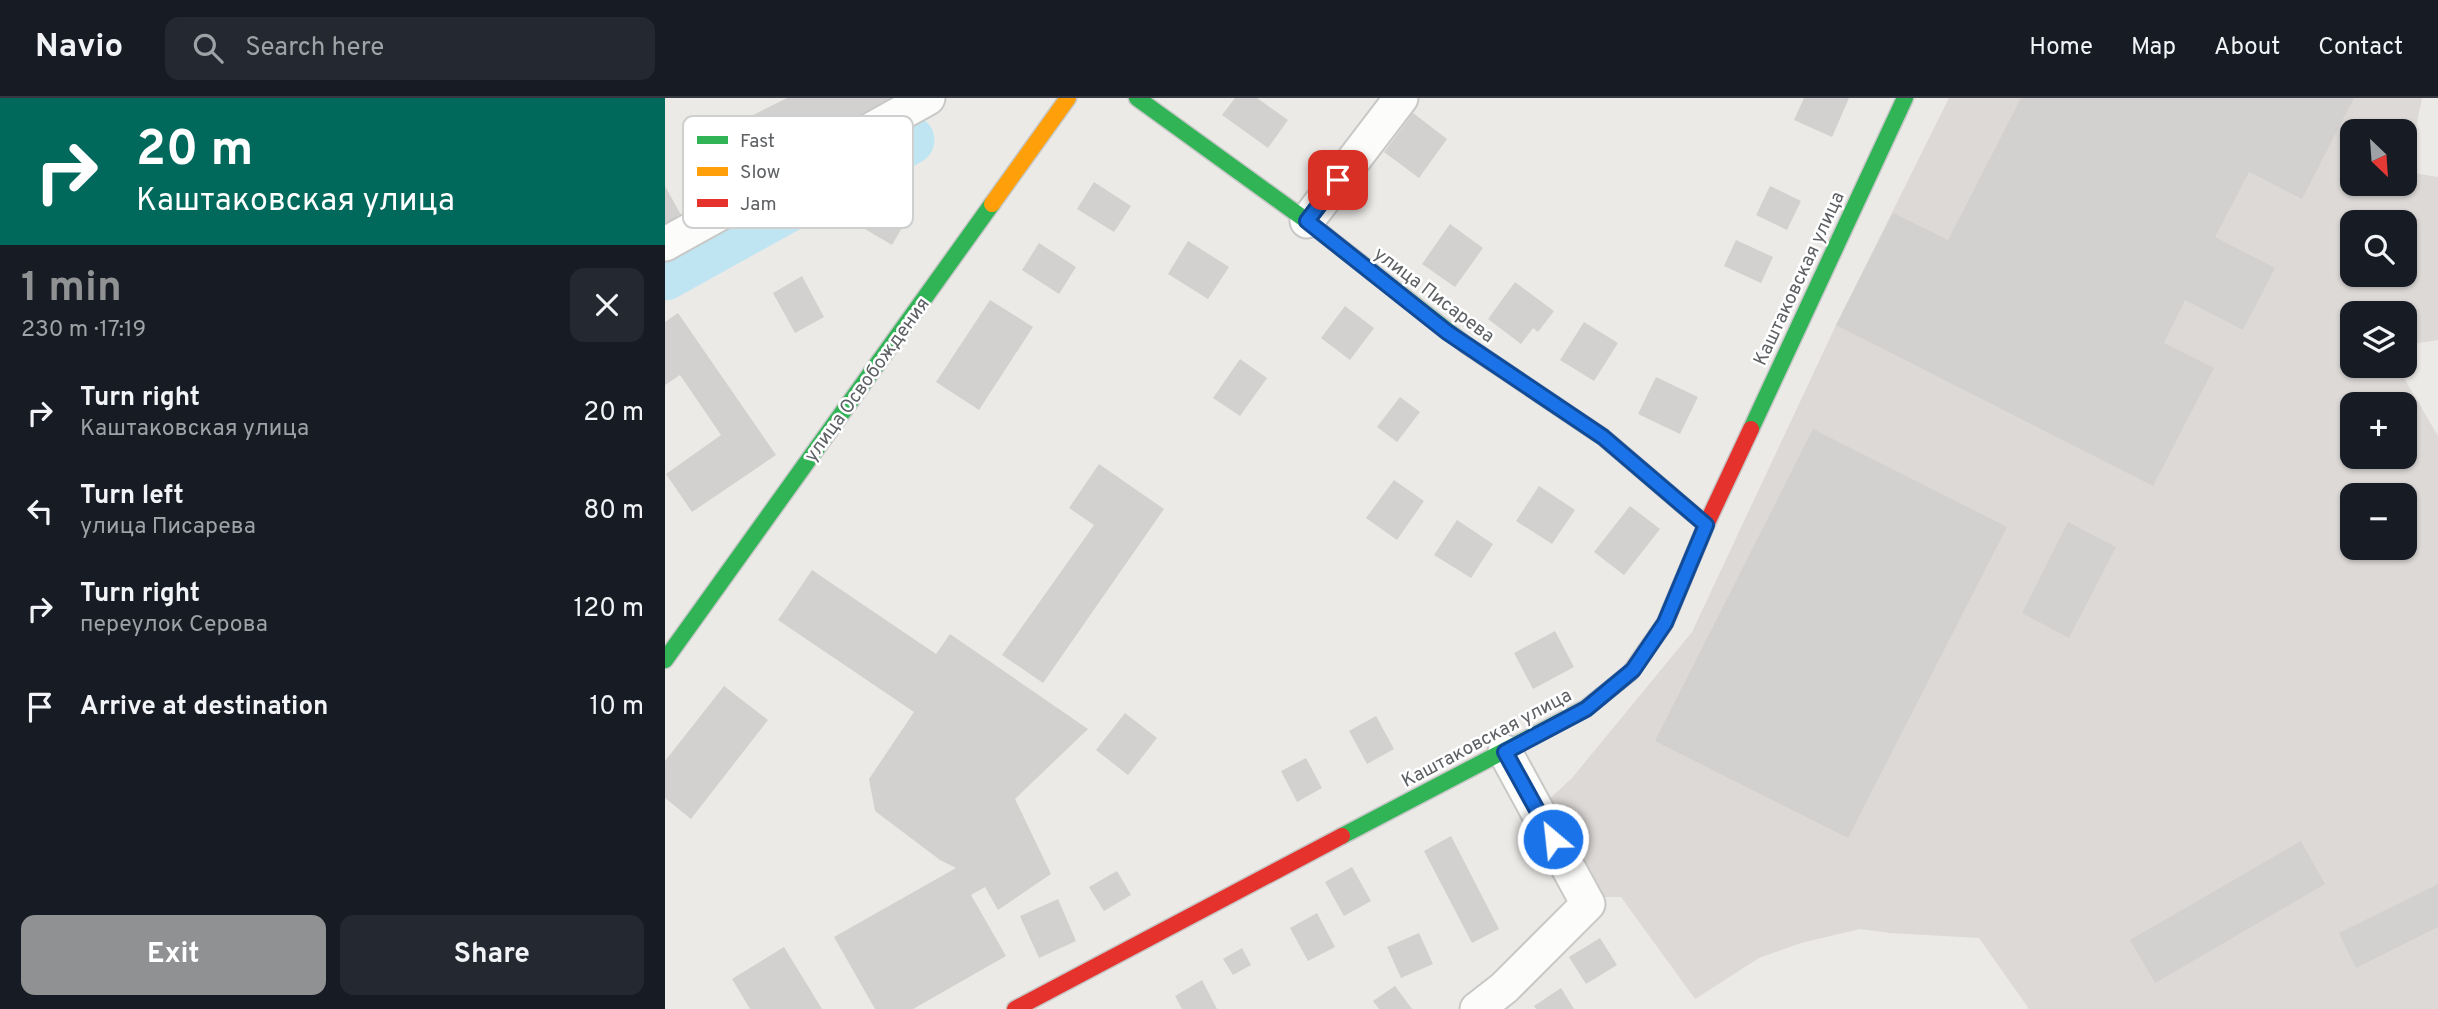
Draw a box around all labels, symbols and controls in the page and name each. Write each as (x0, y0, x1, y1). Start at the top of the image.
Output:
search box (165, 17, 655, 80)
text: Navio (35, 27, 123, 69)
icon: search (189, 29, 227, 67)
text: Search here (245, 32, 384, 65)
text: Home (2029, 33, 2093, 63)
text: Map (2131, 33, 2176, 63)
text: About (2214, 33, 2280, 63)
text: Contact (2318, 33, 2403, 63)
legend (683, 116, 913, 228)
north arrow (2340, 119, 2417, 196)
map controls (2340, 119, 2417, 560)
text: 20 m (136, 121, 253, 183)
icon: right (21, 126, 112, 217)
text: Fast (740, 130, 775, 154)
pin (1308, 150, 1368, 210)
text: Slow (740, 161, 780, 185)
icon: arrive (1319, 161, 1357, 199)
text: Каштаковская улица (136, 182, 455, 222)
street label: Каштаковская улица (1749, 188, 1851, 370)
text: Jam (740, 193, 777, 217)
button: search (2340, 210, 2417, 287)
street label: улица Писарева (1369, 242, 1499, 349)
text: 1 min (21, 263, 122, 316)
button: close (570, 268, 644, 342)
street label: улица Освобождения (800, 293, 935, 467)
button: layers (2340, 301, 2417, 378)
text: 230 m · 17:19 (21, 316, 146, 345)
text: Turn right (80, 382, 200, 415)
button: + (2340, 392, 2417, 469)
icon: right (21, 394, 59, 432)
text: 20 m (583, 397, 644, 430)
text: Каштаковская улица (80, 415, 309, 444)
text: Turn left (80, 480, 184, 513)
button: − (2340, 483, 2417, 560)
icon: left (21, 492, 59, 530)
text: 80 m (584, 495, 644, 528)
text: улица Писарева (80, 513, 256, 542)
text: Turn right (80, 578, 200, 611)
icon: right (21, 590, 59, 628)
text: 120 m (574, 593, 644, 626)
text: переулок Серова (80, 611, 268, 640)
street label: Каштаковская улица (1398, 684, 1576, 794)
icon: arrive (21, 688, 59, 726)
text: Arrive at destination (80, 691, 328, 724)
text: 10 m (589, 691, 644, 724)
position arrow (1516, 802, 1590, 876)
button: Exit (21, 915, 326, 995)
button: Share (340, 915, 644, 995)

